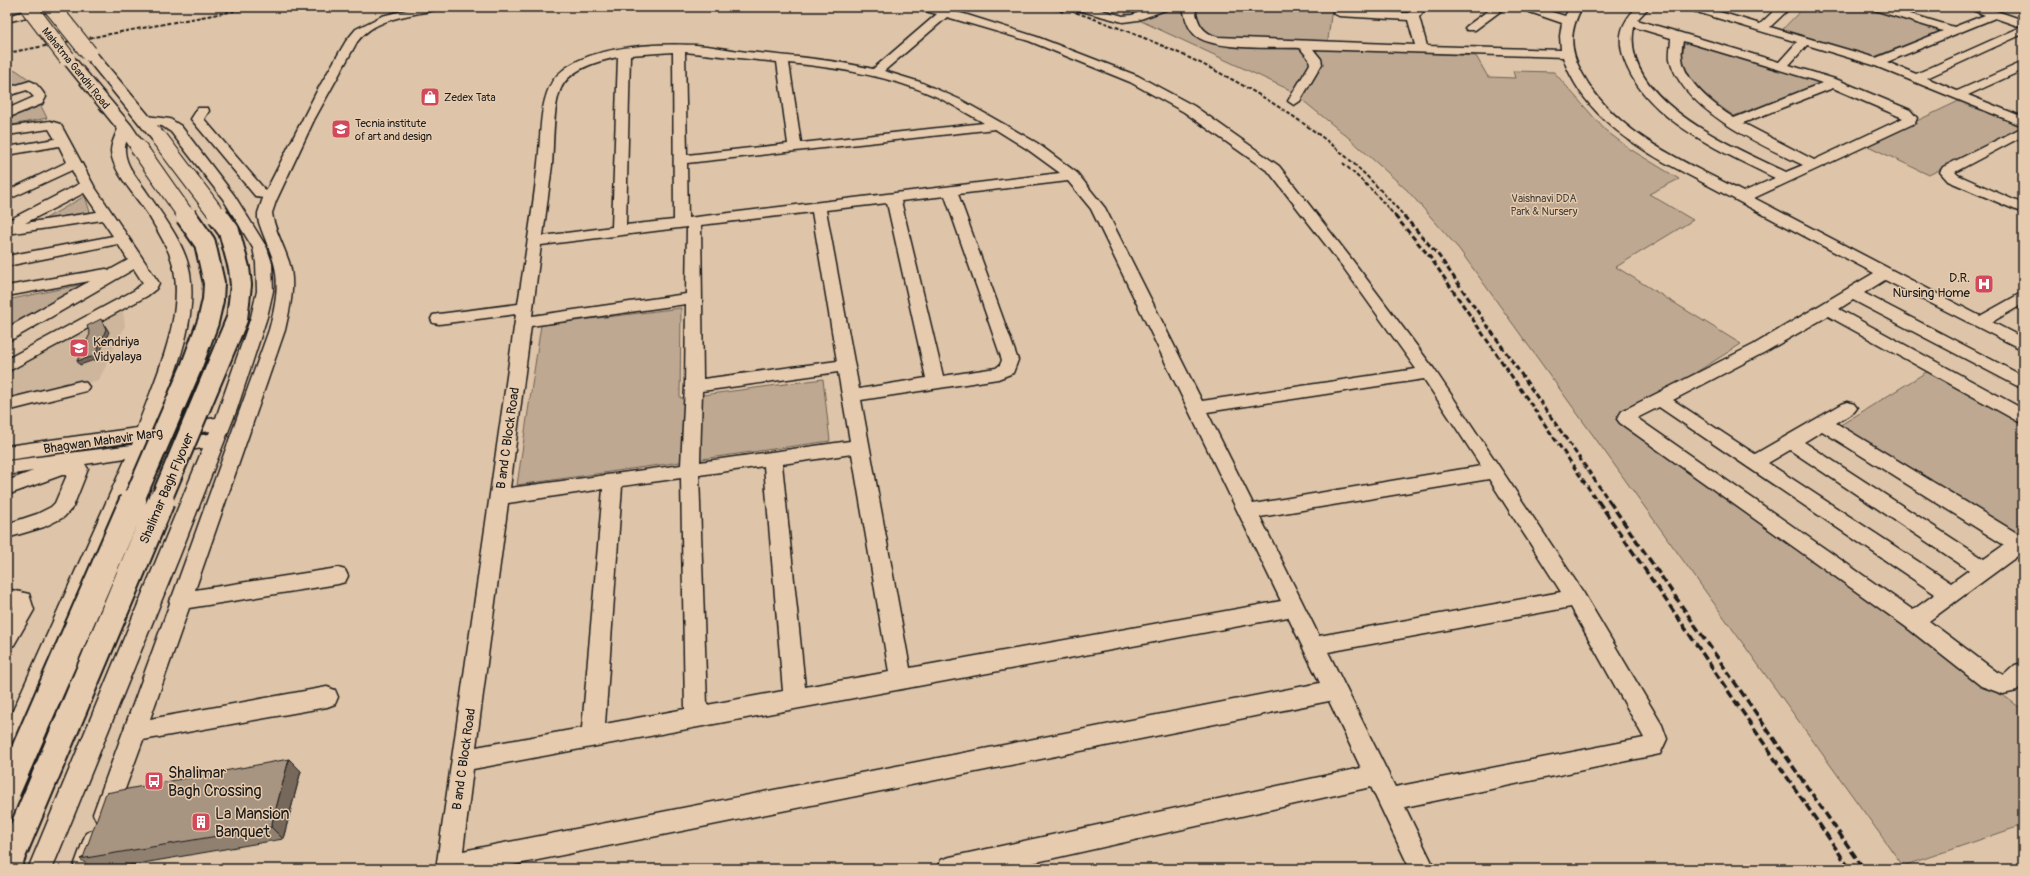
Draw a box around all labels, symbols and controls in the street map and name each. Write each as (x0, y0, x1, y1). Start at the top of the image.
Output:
street label: Mahatma Gandhi Road (39, 25, 112, 112)
shop icon: Zedex Tata (419, 86, 441, 108)
place label: Zedex Tata (444, 91, 496, 104)
place label: Tecnia institute of art and design (355, 117, 432, 143)
school or university icon: Tecnia institute of art and design (330, 118, 352, 140)
park label: Vaishnavi DDA Park & Nursery (1511, 192, 1578, 218)
place label: D.R. Nursing Home (1893, 270, 1971, 301)
hospital icon: D.R. Nursing Home (1973, 273, 1995, 295)
place label: Kendriya Vidyalaya (93, 334, 142, 365)
school or university icon: Kendriya Vidyalaya (68, 337, 90, 359)
street label: B and C Block Road (493, 386, 523, 490)
street label: Bhagwan Mahavir Marg (42, 425, 164, 457)
street label: Shalimar Bagh Flyover (136, 430, 198, 546)
street label: B and C Block Road (449, 707, 479, 811)
place label: Shalimar Bagh Crossing (168, 763, 262, 801)
bus stop icon: Shalimar Bagh Crossing (143, 770, 165, 792)
place label: La Mansion Banquet (215, 804, 290, 842)
building icon: La Mansion Banquet (190, 811, 212, 833)

